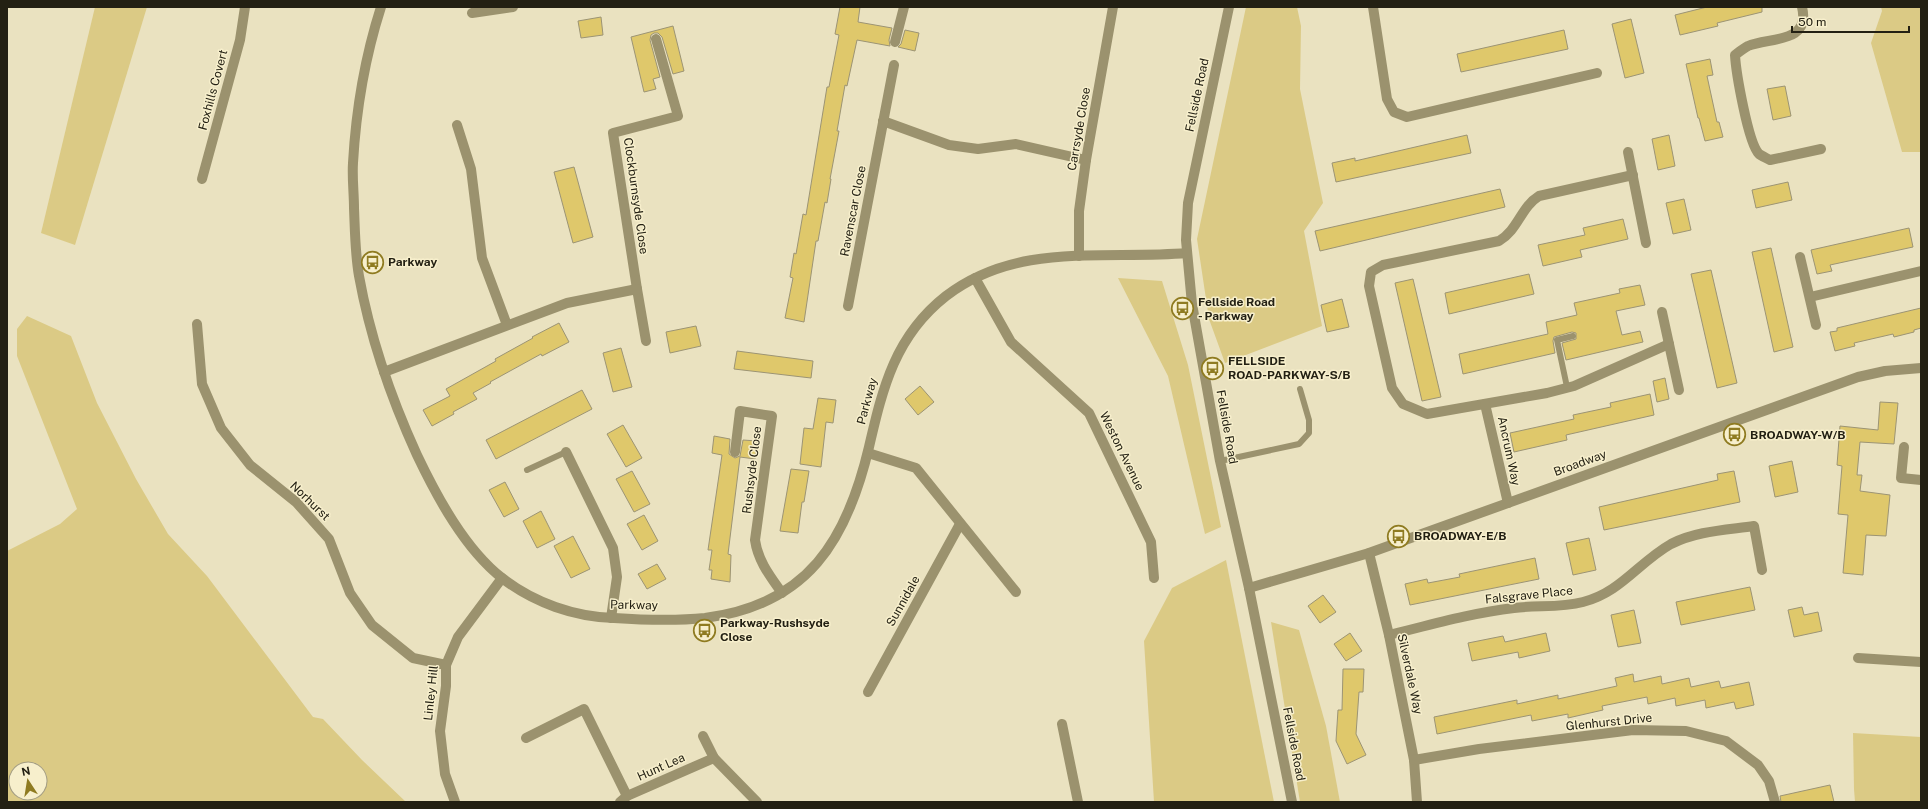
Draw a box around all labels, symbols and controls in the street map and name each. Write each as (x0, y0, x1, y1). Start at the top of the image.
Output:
scale bar (1792, 8, 1909, 34)
text: 50 m (1798, 15, 1826, 29)
street label: Foxhills Covert (196, 48, 231, 132)
street label: Fellside Road (1182, 57, 1212, 133)
street label: Carrsyde Close (1065, 86, 1093, 172)
street label: Clockburnsyde Close (621, 137, 651, 255)
street label: Ravenscar Close (837, 164, 869, 257)
bus stop icon: Parkway (360, 249, 386, 275)
place label: Parkway (388, 255, 437, 269)
place label: Fellside Road - Parkway (1198, 295, 1275, 323)
bus stop icon: Fellside Road - Parkway (1170, 296, 1196, 322)
place label: FELLSIDE ROAD-PARKWAY-S/B (1228, 354, 1351, 382)
bus stop icon: FELLSIDE ROAD-PARKWAY-S/B (1199, 355, 1225, 381)
street label: Parkway (854, 376, 880, 426)
street label: Fellside Road (1214, 389, 1240, 465)
street label: Weston Avenue (1097, 409, 1147, 493)
street label: Ancrum Way (1495, 415, 1523, 487)
bus stop icon: BROADWAY-W/B (1722, 422, 1748, 448)
street label: Rushsyde Close (740, 425, 764, 515)
place label: BROADWAY-W/B (1750, 428, 1846, 442)
street label: Broadway (1552, 447, 1609, 479)
street label: Norhurst (287, 479, 333, 524)
bus stop icon: BROADWAY-E/B (1386, 523, 1412, 549)
place label: BROADWAY-E/B (1414, 529, 1506, 543)
street label: Sunnidale (883, 573, 923, 629)
street label: Falsgrave Place (1484, 583, 1574, 607)
street label: Parkway (610, 598, 659, 612)
place label: Parkway-Rushsyde Close (720, 616, 830, 644)
bus stop icon: Parkway-Rushsyde Close (691, 617, 717, 643)
street label: Silverdale Way (1395, 632, 1425, 716)
street label: Linley Hill (421, 664, 441, 721)
street label: Fellside Road (1280, 706, 1308, 782)
street label: Glenhurst Drive (1565, 710, 1653, 733)
street label: Hunt Lea (635, 750, 687, 784)
north arrow (8, 761, 48, 801)
text: N (20, 764, 31, 778)

